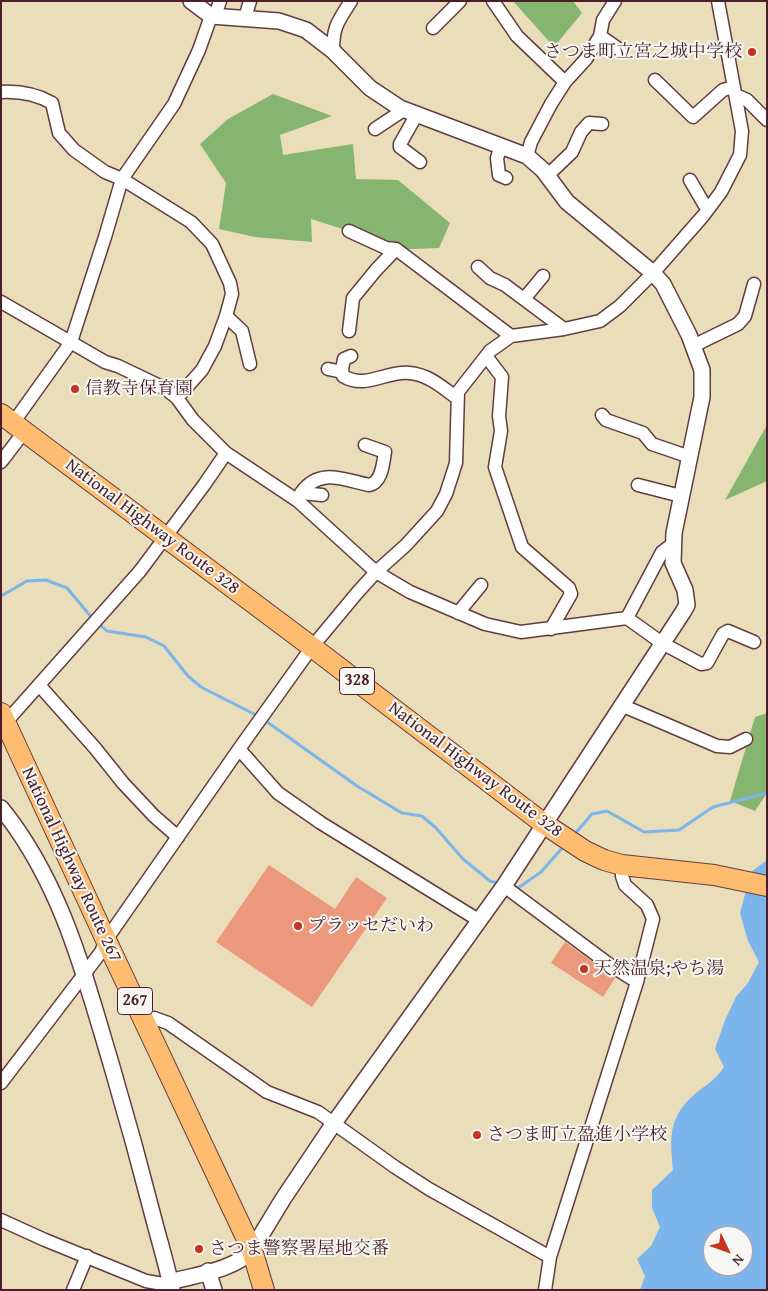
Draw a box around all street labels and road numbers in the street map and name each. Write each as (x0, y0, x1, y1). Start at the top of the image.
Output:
street label: National Highway Route 328 (61, 454, 243, 600)
road number: 328 (340, 668, 374, 694)
street label: National Highway Route 328 (384, 697, 566, 843)
street label: National Highway Route 267 (16, 764, 126, 966)
road number: 267 (118, 988, 152, 1014)

